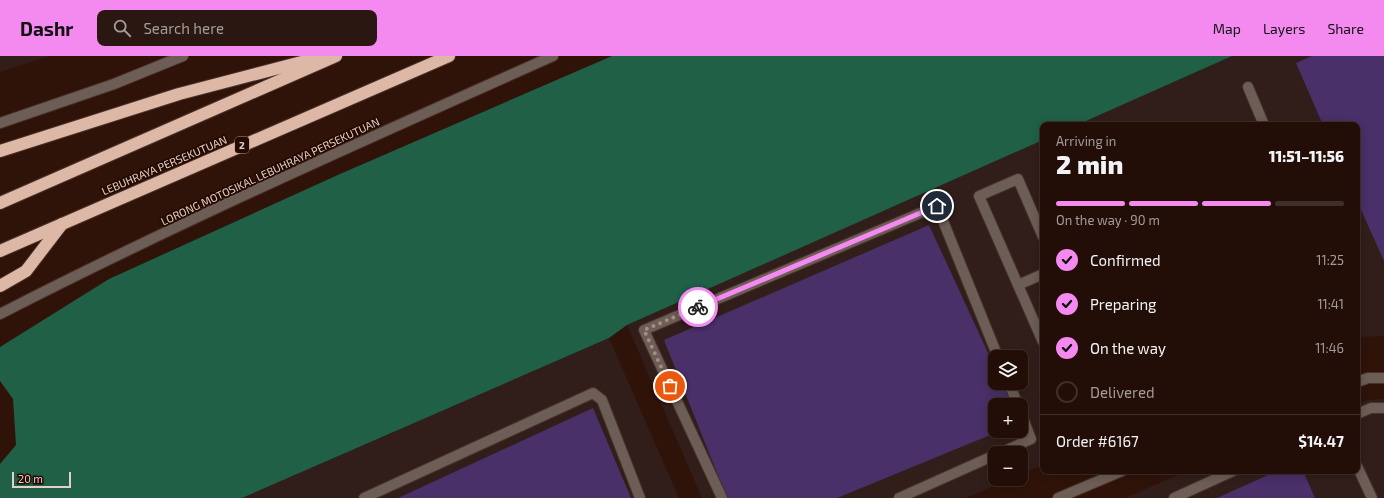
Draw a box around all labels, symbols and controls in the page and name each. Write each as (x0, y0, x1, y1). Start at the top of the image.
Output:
search box (97, 10, 377, 46)
text: Dashr (20, 17, 73, 40)
icon: search (111, 17, 133, 39)
text: Search here (143, 19, 224, 37)
text: Map (1213, 20, 1241, 37)
text: Layers (1263, 20, 1305, 37)
text: Share (1327, 20, 1364, 37)
street label: LORONG MOTOSIKAL LEBUHRAYA PERSEKUTUAN (159, 114, 381, 228)
street label: LEBUHRAYA PERSEKUTUAN (99, 133, 229, 197)
text: Arriving in (1056, 133, 1116, 149)
road number: 2 (235, 137, 249, 153)
text: 11:51–11:56 (1269, 147, 1344, 165)
text: 2 min (1056, 148, 1123, 179)
pin (920, 189, 954, 223)
icon: home (926, 195, 948, 217)
text: On the way · 90 m (1056, 212, 1160, 228)
icon: check (1056, 249, 1078, 271)
text: Confirmed (1090, 251, 1161, 269)
text: 11:25 (1316, 252, 1344, 268)
courier (678, 287, 718, 327)
icon: check (1056, 293, 1078, 315)
text: Preparing (1090, 295, 1156, 313)
icon: bike (687, 296, 709, 318)
text: 11:41 (1317, 296, 1344, 312)
icon: check (1056, 337, 1078, 359)
text: On the way (1090, 339, 1166, 357)
text: 11:46 (1315, 340, 1344, 356)
map controls (988, 350, 1028, 486)
button: layers (988, 350, 1028, 390)
pin (653, 369, 687, 403)
icon: bag (659, 375, 681, 397)
text: Delivered (1090, 383, 1155, 401)
button: + (988, 398, 1028, 438)
text: Order #6167 (1056, 432, 1139, 450)
text: $14.47 (1298, 432, 1344, 450)
button: − (988, 446, 1028, 486)
scale bar (12, 470, 71, 489)
text: 20 m (18, 472, 43, 485)

